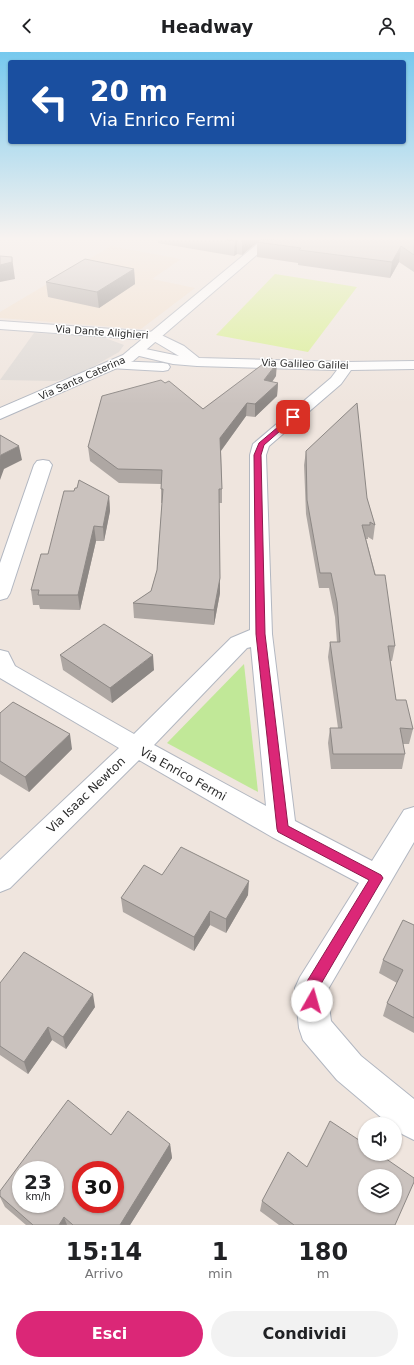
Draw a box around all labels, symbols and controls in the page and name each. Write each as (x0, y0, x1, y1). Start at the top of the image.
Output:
icon: back (16, 15, 38, 37)
icon: person (376, 15, 398, 37)
text: Headway (161, 16, 253, 37)
text: 20 m (90, 75, 168, 108)
icon: left (24, 76, 76, 128)
text: Via Enrico Fermi (90, 109, 236, 130)
street label: Via Dante Alighieri (55, 323, 149, 341)
street label: Via Santa Caterina (37, 354, 127, 402)
street label: Via Galileo Galilei (261, 357, 349, 371)
pin (276, 400, 310, 434)
icon: arrive (282, 406, 304, 428)
street label: Via Enrico Fermi (137, 744, 229, 804)
street label: Via Isaac Newton (44, 754, 128, 836)
position arrow (291, 980, 333, 1022)
map controls (358, 1117, 402, 1213)
button: sound (358, 1117, 402, 1161)
speed limit sign: 30 (72, 1161, 124, 1213)
button: layers (358, 1169, 402, 1213)
text: 23 (24, 1170, 52, 1194)
text: km/h (25, 1191, 51, 1202)
text: 15:14 (66, 1238, 142, 1266)
text: 1 (212, 1238, 228, 1266)
text: 180 (298, 1238, 348, 1266)
text: Arrivo (85, 1266, 123, 1281)
text: min (208, 1266, 232, 1281)
text: m (317, 1266, 330, 1281)
button: Esci (16, 1311, 203, 1357)
button: Condividi (211, 1311, 398, 1357)

